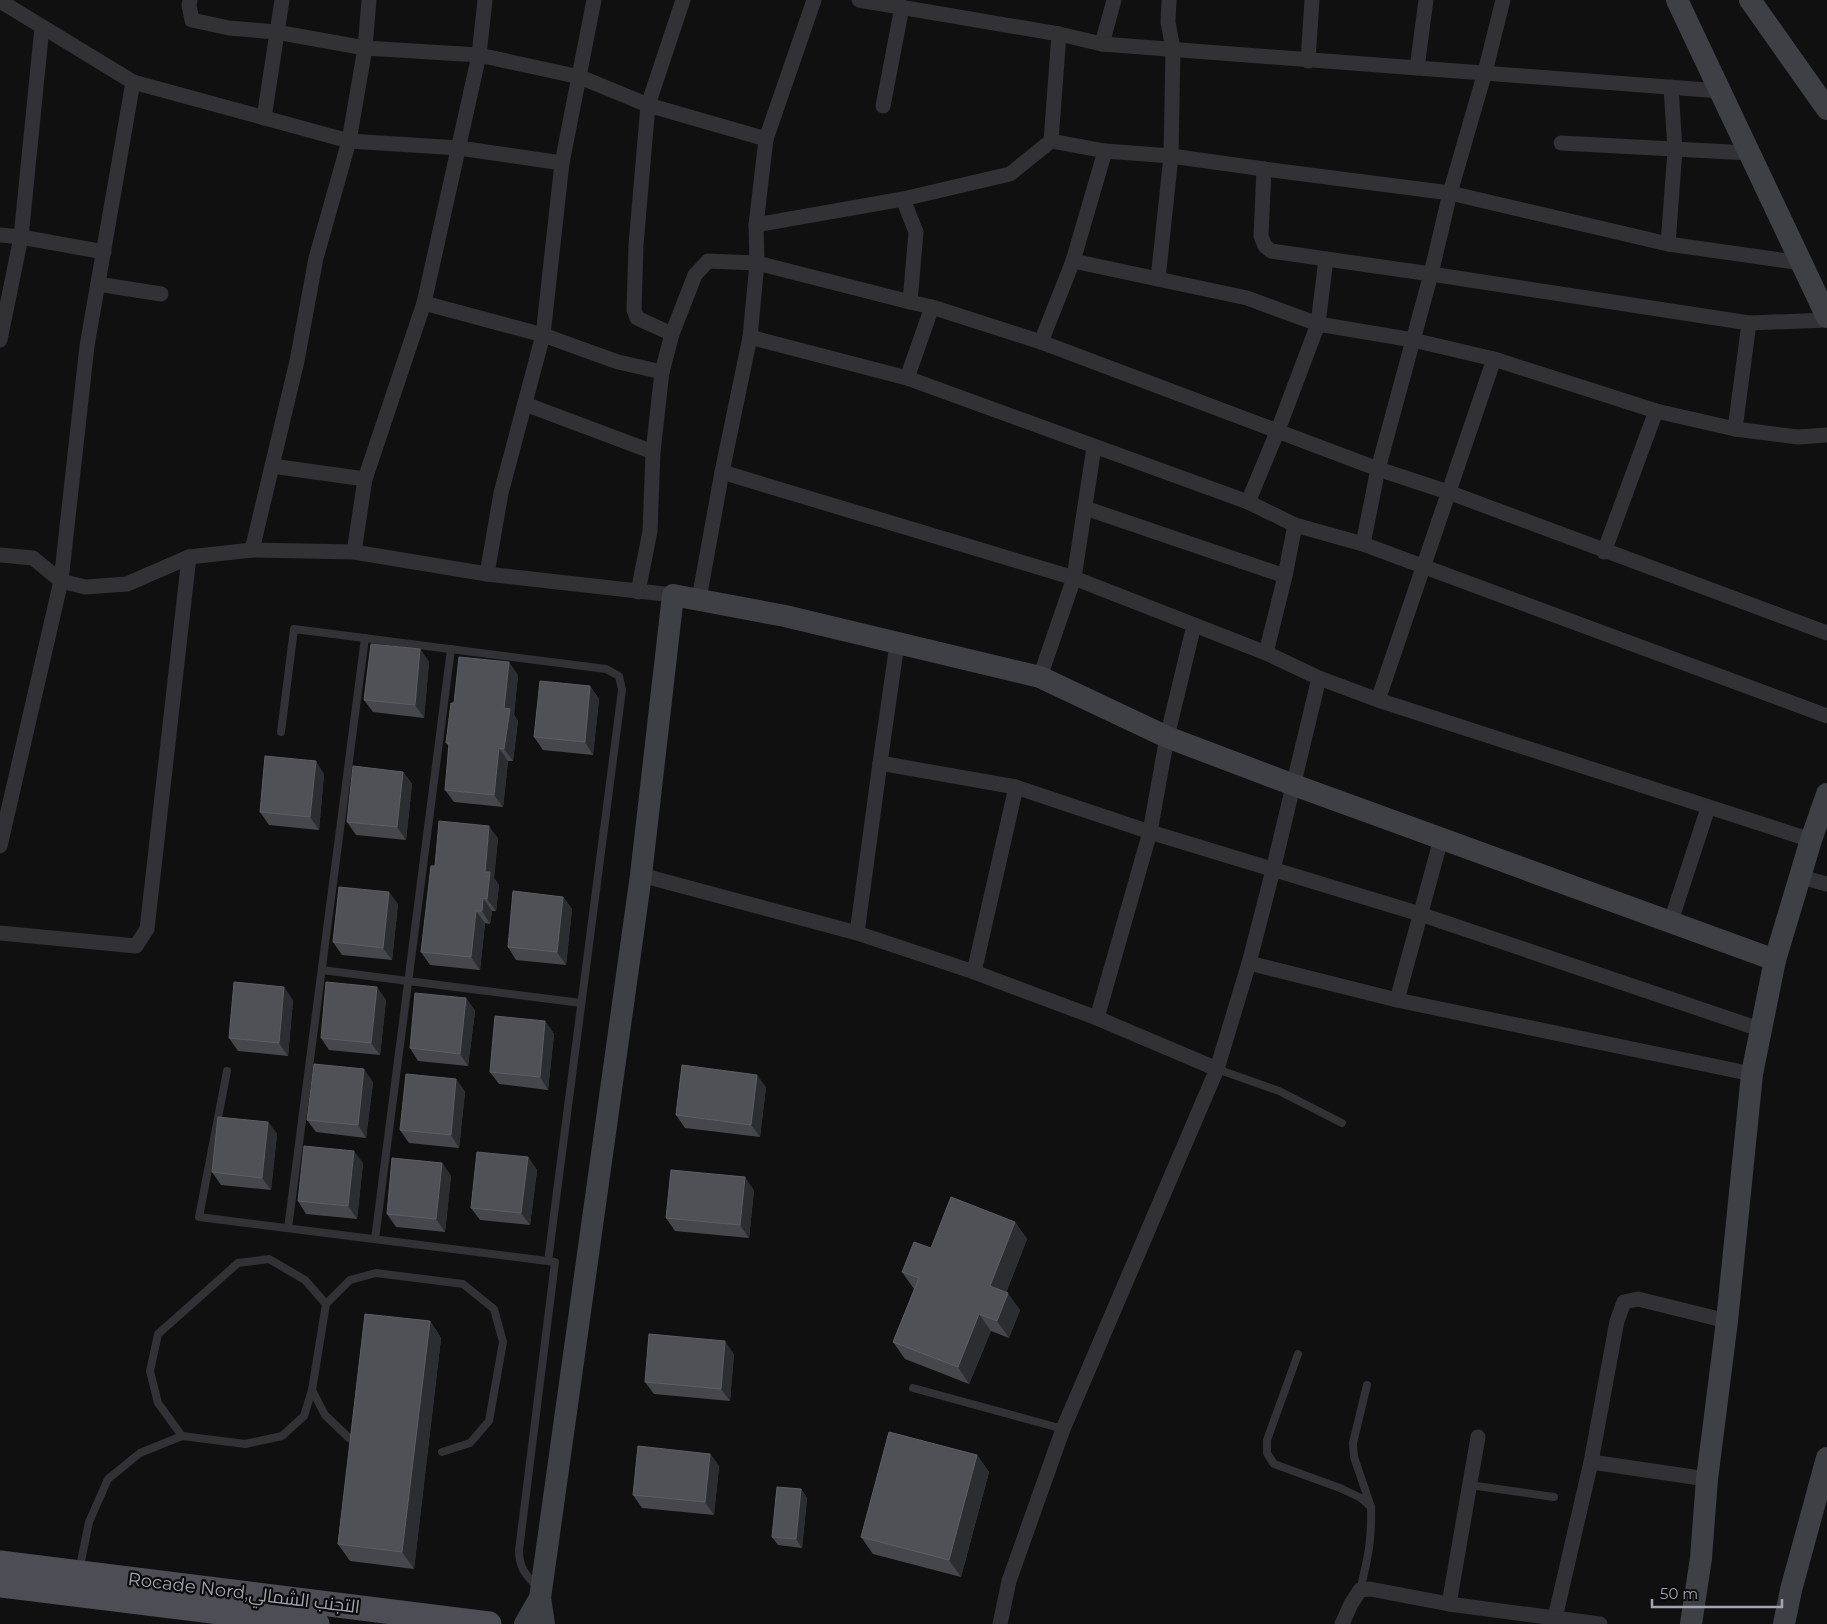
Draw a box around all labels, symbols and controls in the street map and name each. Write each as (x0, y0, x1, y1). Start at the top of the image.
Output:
street label: Rocade Nord,التجنب الشمالي (126, 1568, 361, 1621)
scale bar (1652, 1576, 1782, 1608)
text: 50 m (1660, 1584, 1698, 1603)

